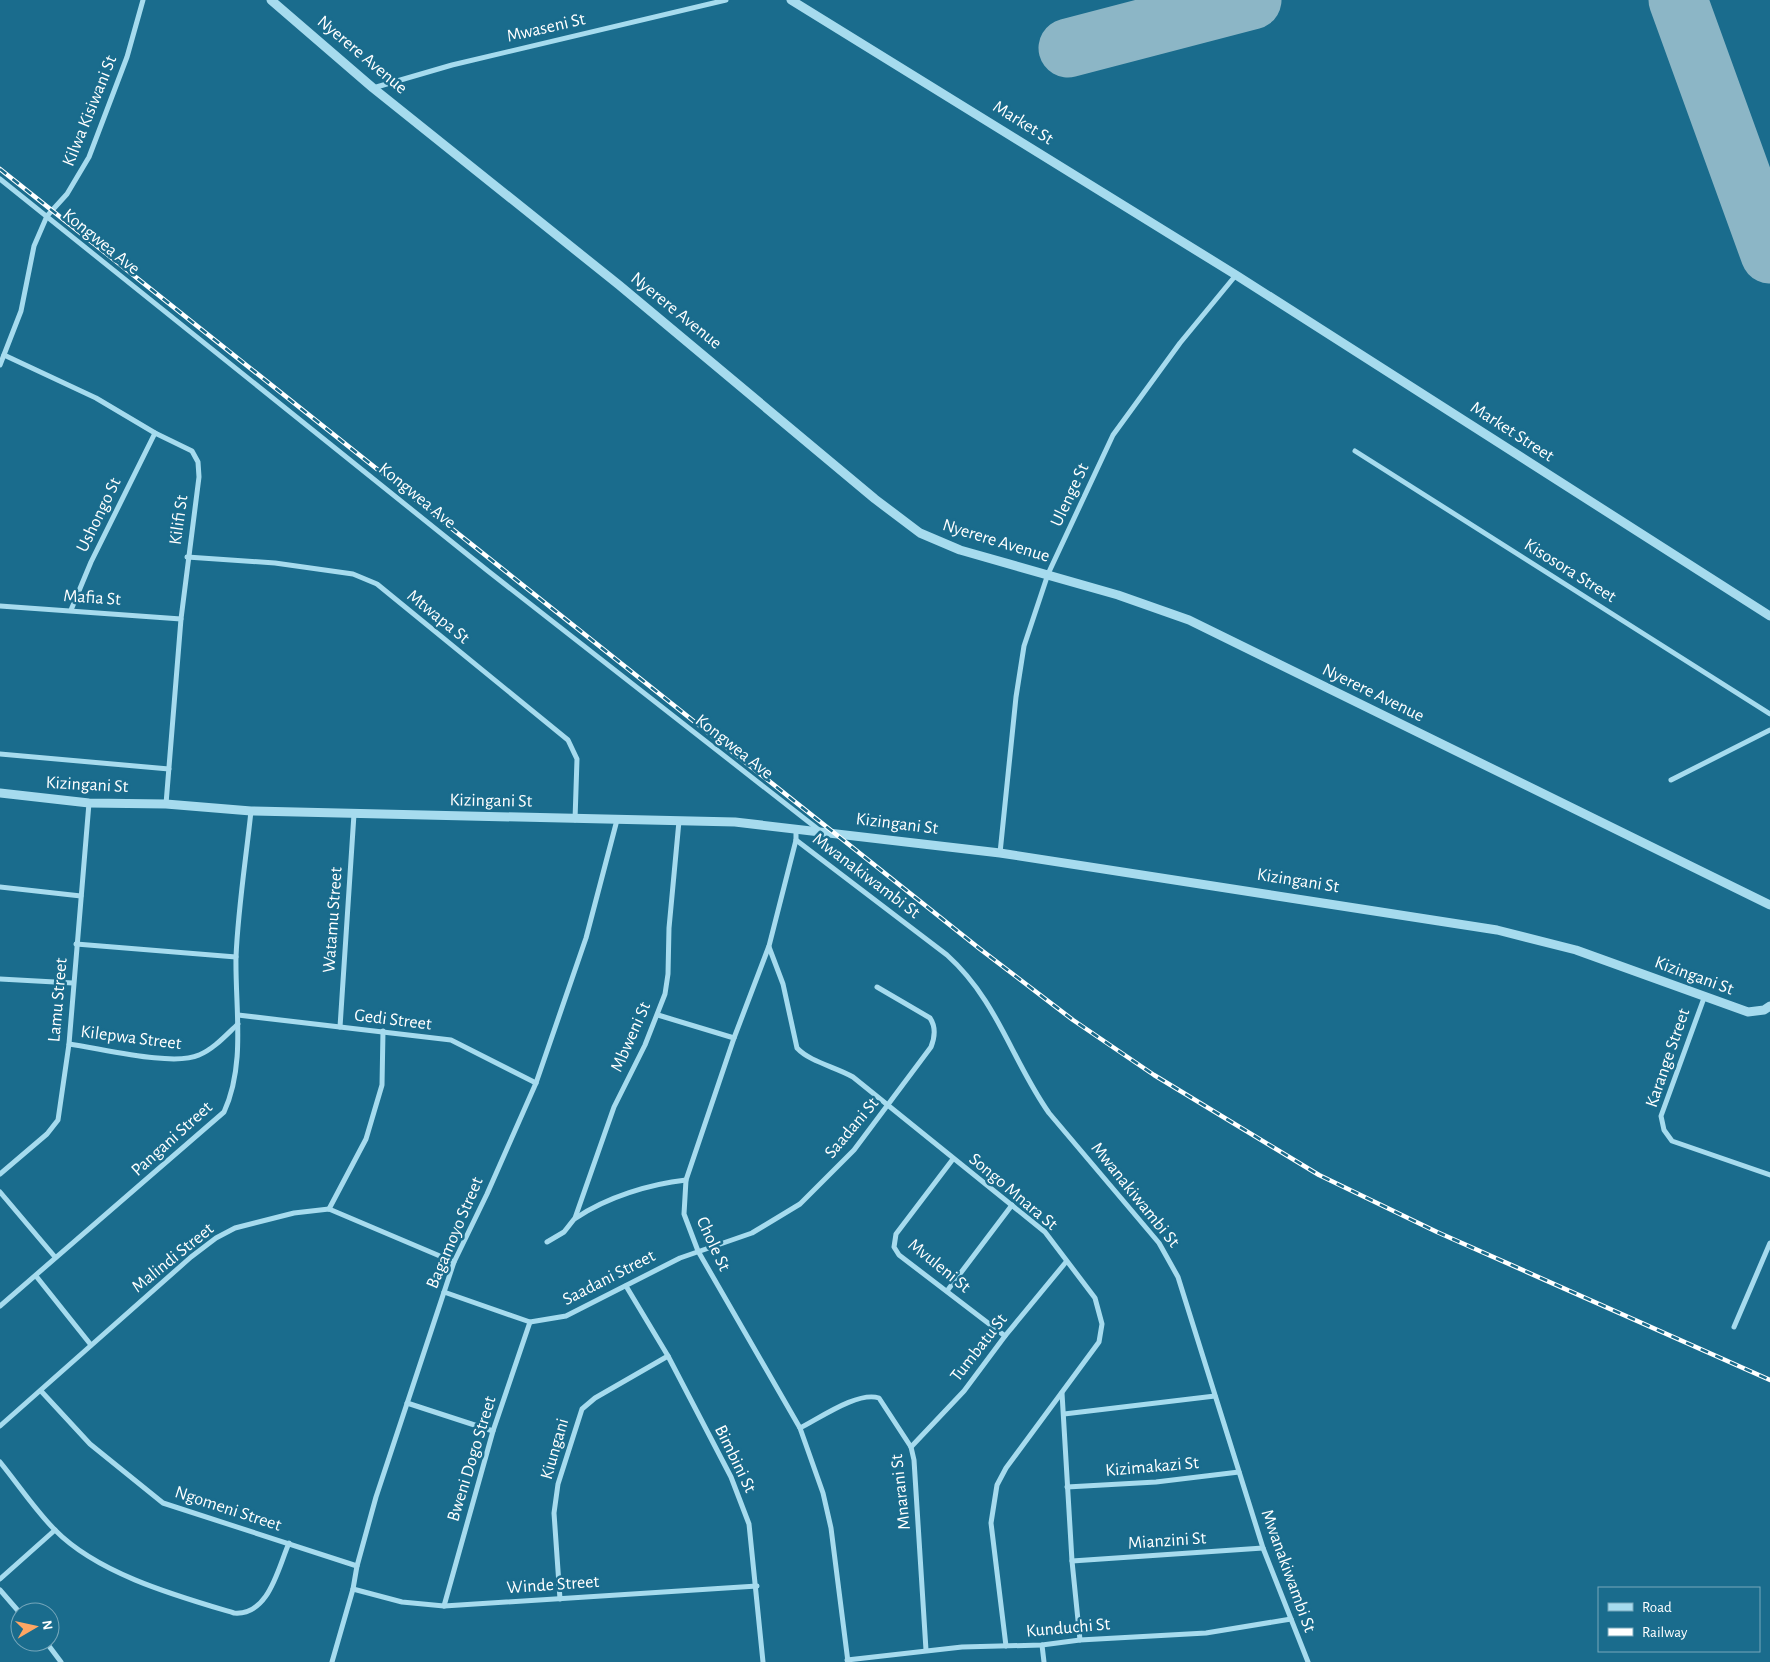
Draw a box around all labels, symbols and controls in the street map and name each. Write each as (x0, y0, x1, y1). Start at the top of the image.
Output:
street label: Mwaseni St (505, 10, 587, 46)
street label: Nyerere Avenue (314, 12, 410, 98)
street label: Kilwa Kisiwani St (60, 53, 121, 169)
street label: Market St (990, 98, 1056, 149)
street label: Kongwea Ave (59, 206, 143, 278)
street label: Nyerere Avenue (627, 269, 725, 353)
street label: Market Street (1467, 399, 1557, 466)
street label: Kongwea Ave (375, 460, 459, 532)
street label: Ulenge St (1048, 460, 1093, 529)
street label: Ushongo St (73, 475, 125, 555)
street label: Kilifi St (167, 494, 191, 546)
street label: Nyerere Avenue (940, 516, 1052, 566)
street label: Kisosora Street (1521, 536, 1619, 606)
street label: Mafia St (63, 587, 122, 609)
street label: Mtwapa St (403, 587, 473, 648)
street label: Nyerere Avenue (1319, 661, 1427, 725)
street label: Kongwea Ave (692, 711, 776, 783)
street label: Kizingani St (45, 774, 129, 796)
street label: Kizingani St (449, 791, 533, 811)
street label: Kizingani St (855, 810, 939, 838)
street label: Mwanakiwambi St (809, 830, 923, 922)
street label: Watamu Street (320, 866, 346, 974)
street label: Kizingani St (1256, 866, 1341, 896)
street label: Kizingani St (1652, 953, 1736, 999)
street label: Lamu Street (45, 957, 71, 1043)
street label: Mbweni St (608, 999, 654, 1075)
street label: Gedi Street (353, 1006, 433, 1034)
street label: Karange Street (1643, 1006, 1693, 1110)
street label: Kilepwa Street (80, 1023, 183, 1053)
street label: Saadani St (822, 1094, 883, 1162)
street label: Pangani Street (128, 1098, 216, 1180)
street label: Mwanakiwambi St (1087, 1139, 1183, 1251)
street label: Songo Mnara St (965, 1150, 1061, 1234)
street label: Bagamoyo Street (423, 1174, 487, 1291)
street label: Chole St (693, 1214, 733, 1274)
street label: Malindi Street (129, 1220, 218, 1296)
street label: Mvuleni St (904, 1236, 974, 1297)
street label: Saadani Street (560, 1247, 658, 1309)
street label: Tumbatu St (947, 1311, 1011, 1385)
street label: Bweni Dogo Street (444, 1394, 500, 1524)
street label: Kiungani (538, 1416, 572, 1482)
street label: Bimbini St (711, 1422, 759, 1496)
street label: Mnarani St (888, 1453, 914, 1531)
street label: Kizimakazi St (1104, 1454, 1200, 1480)
street label: Ngomeni Street (172, 1483, 284, 1535)
street label: Mwanakiwambi St (1257, 1507, 1319, 1635)
street label: Mianzini St (1127, 1529, 1207, 1553)
street label: Winde Street (506, 1573, 600, 1597)
legend (1598, 1587, 1760, 1652)
text: Road (1642, 1600, 1672, 1615)
north arrow (10, 1602, 60, 1652)
street label: Kunduchi St (1025, 1615, 1111, 1641)
text: N (39, 1619, 55, 1631)
text: Railway (1642, 1625, 1688, 1640)

